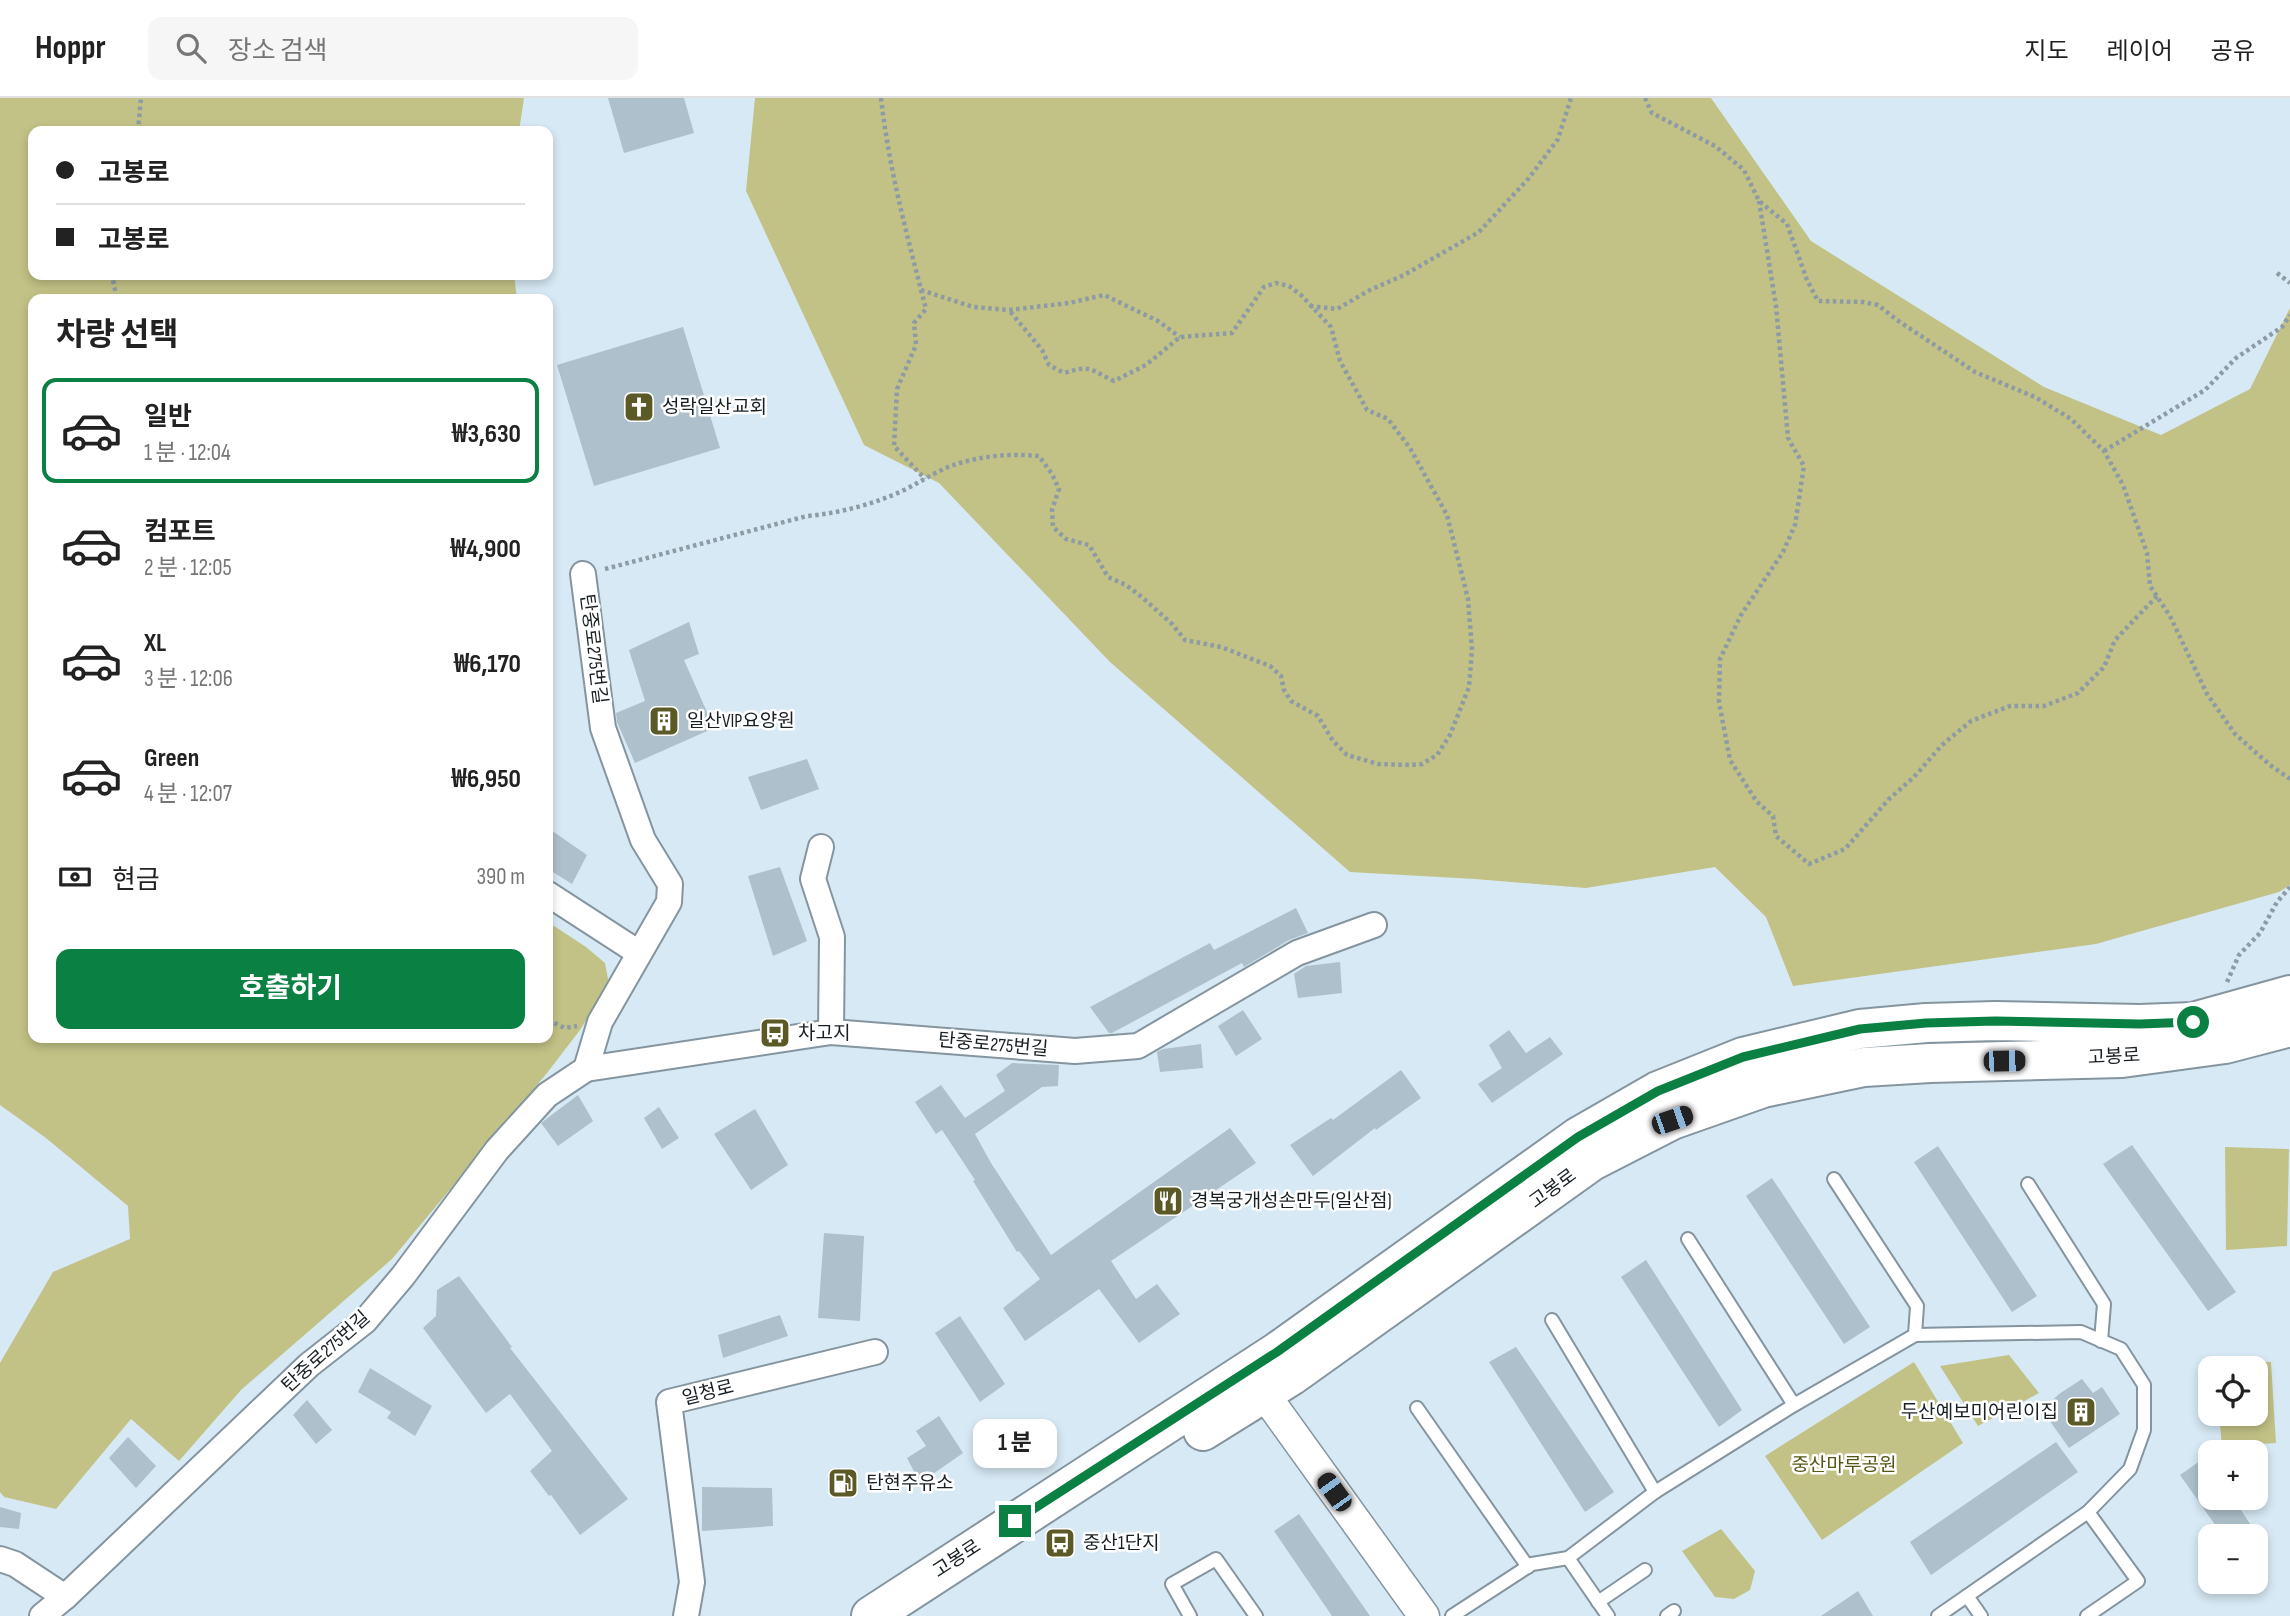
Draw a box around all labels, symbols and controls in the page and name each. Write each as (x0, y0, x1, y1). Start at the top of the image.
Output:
search box (148, 17, 638, 80)
text: Hoppr (35, 28, 106, 68)
icon: search (172, 29, 210, 67)
text: 장소 검색 (228, 36, 328, 67)
text: 지도 (2024, 37, 2069, 66)
text: 레이어 (2107, 37, 2173, 66)
text: 공유 (2211, 37, 2255, 66)
text: 고봉로 (98, 158, 170, 189)
text: 고봉로 (98, 225, 170, 256)
text: 차량 선택 (56, 316, 179, 355)
church icon: 성락일산교회 (622, 390, 656, 424)
place label: 성락일산교회 (662, 396, 767, 419)
icon: car (60, 399, 123, 462)
text: 일반 (144, 402, 192, 433)
text: ₩3,630 (452, 419, 521, 450)
text: 1 분 · 12:04 (144, 439, 231, 467)
icon: car (60, 514, 123, 577)
text: 컴포트 (144, 517, 216, 548)
text: ₩4,900 (451, 534, 521, 565)
text: 2 분 · 12:05 (144, 554, 232, 582)
street label: 탄중로275번길 (575, 593, 611, 705)
text: XL (144, 628, 166, 659)
icon: car (60, 629, 123, 692)
text: ₩6,170 (454, 649, 521, 680)
text: 3 분 · 12:06 (144, 665, 233, 693)
building icon: 일산VIP요양원 (647, 704, 681, 738)
place label: 일산VIP요양원 (687, 710, 795, 733)
text: Green (144, 743, 199, 774)
icon: car (60, 744, 123, 807)
text: ₩6,950 (452, 764, 521, 795)
text: 4 분 · 12:07 (144, 780, 232, 808)
icon: cash (56, 858, 94, 896)
text: 390 m (476, 863, 525, 891)
text: 현금 (112, 865, 160, 896)
button: 호출하기 (56, 949, 525, 1029)
route start (2177, 1006, 2209, 1038)
bus stop icon: 차고지 (758, 1016, 792, 1050)
place label: 차고지 (798, 1022, 850, 1045)
street label: 탄중로275번길 (937, 1029, 1049, 1061)
street label: 고봉로 (2087, 1044, 2141, 1070)
car (1983, 1050, 2026, 1072)
car (1649, 1103, 1696, 1137)
street label: 고봉로 (1525, 1164, 1581, 1214)
restaurant icon: 경복궁개성손만두(일산점) (1151, 1184, 1185, 1218)
place label: 경복궁개성손만두(일산점) (1191, 1190, 1392, 1213)
street label: 탄중로275번길 (277, 1306, 375, 1398)
map controls (2198, 1356, 2268, 1594)
button: locate (2198, 1356, 2268, 1426)
street label: 일청로 (680, 1375, 736, 1411)
building icon: 두산예보미어린이집 (2064, 1395, 2098, 1429)
place label: 두산예보미어린이집 (1901, 1401, 2058, 1424)
callout: 1 분 (973, 1420, 1057, 1468)
text: 1 분 (998, 1429, 1032, 1457)
button: + (2198, 1440, 2268, 1510)
park label: 중산마루공원 (1792, 1454, 1896, 1477)
fuel station icon: 탄현주유소 (826, 1466, 860, 1500)
car (1314, 1469, 1355, 1515)
place label: 탄현주유소 (866, 1472, 953, 1495)
route end (999, 1505, 1031, 1537)
button: − (2198, 1524, 2268, 1594)
bus stop icon: 중산1단지 (1043, 1526, 1077, 1560)
place label: 중산1단지 (1083, 1532, 1160, 1555)
street label: 고봉로 (929, 1535, 985, 1583)

